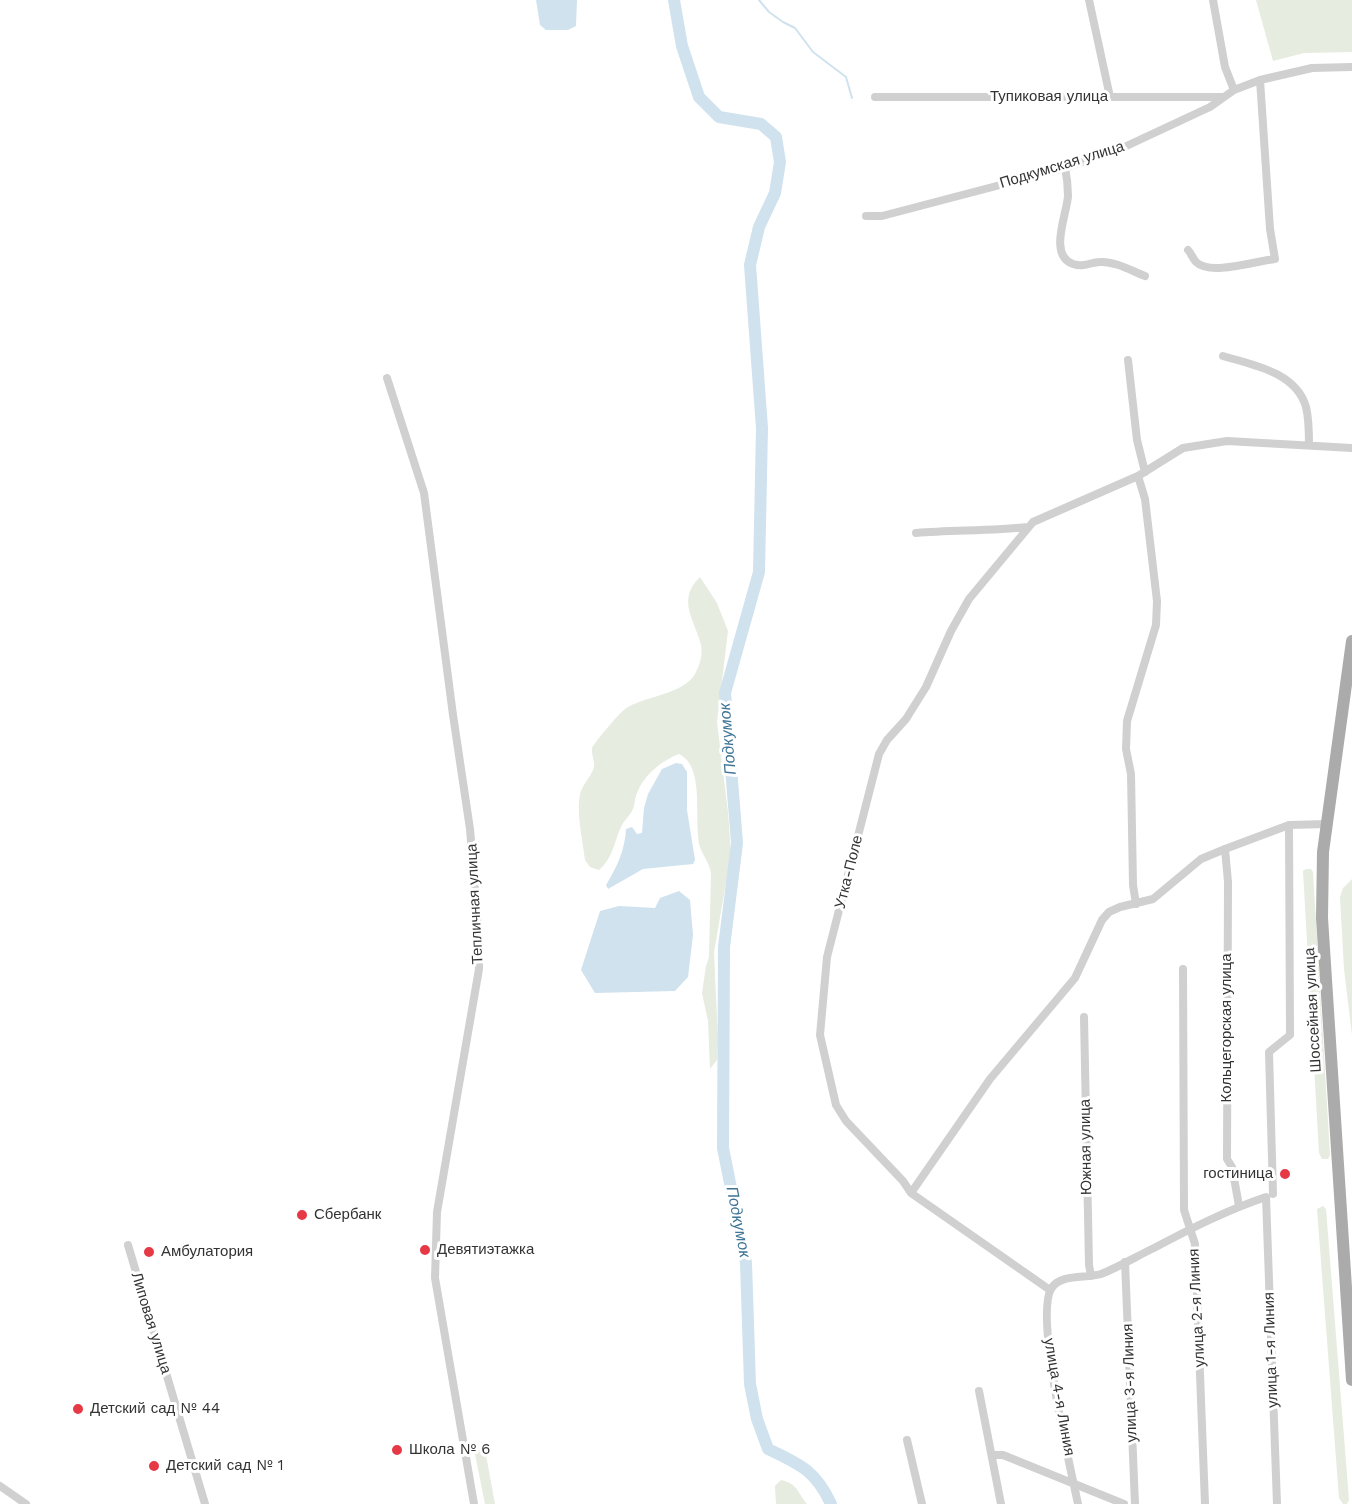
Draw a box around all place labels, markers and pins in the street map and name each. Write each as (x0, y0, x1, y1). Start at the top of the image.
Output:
place label: гостиница (1203, 1165, 1273, 1183)
marker: гостиница (1278, 1167, 1292, 1181)
place label: Сбербанк (314, 1206, 381, 1224)
marker: Сбербанк (295, 1208, 309, 1222)
place label: Девятиэтажка (437, 1241, 534, 1259)
place label: Амбулатория (161, 1243, 253, 1261)
marker: Девятиэтажка (418, 1243, 432, 1257)
marker: Амбулатория (142, 1245, 156, 1259)
place label: Детский сад № 44 (90, 1400, 220, 1418)
marker: Детский сад № 44 (71, 1402, 85, 1416)
place label: Школа № 6 (409, 1441, 490, 1459)
marker: Школа № 6 (390, 1443, 404, 1457)
place label: Детский сад № 1 (166, 1457, 284, 1475)
marker: Детский сад № 1 (147, 1459, 161, 1473)

